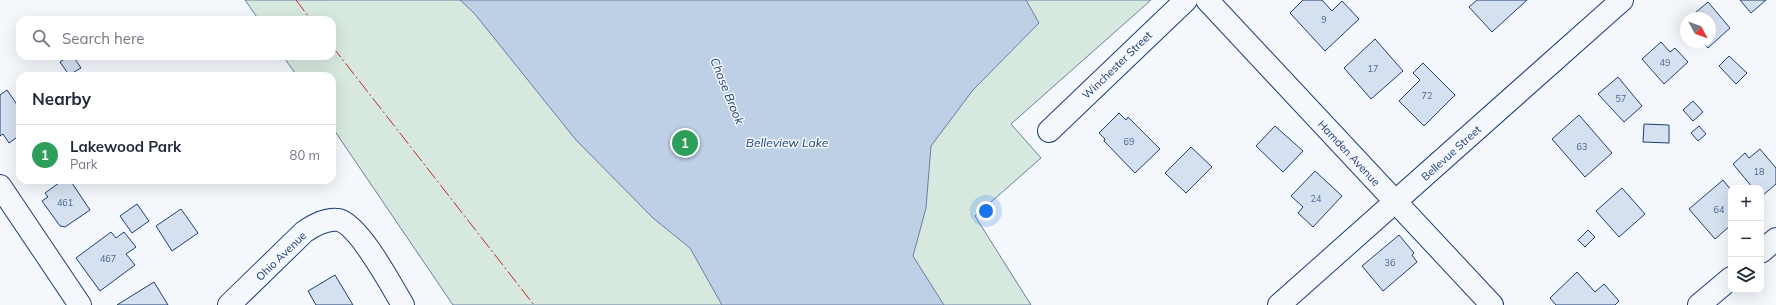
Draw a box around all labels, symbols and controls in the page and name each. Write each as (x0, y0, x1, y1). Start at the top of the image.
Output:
north arrow (1680, 12, 1716, 48)
house number: 9 (1321, 14, 1327, 25)
search box (16, 16, 336, 60)
icon: search (30, 27, 52, 49)
street label: Winchester Street (1079, 28, 1155, 102)
text: Search here (62, 29, 144, 48)
water label: Chase Brook (707, 55, 748, 127)
house number: 49 (1660, 57, 1670, 68)
house number: 17 (1368, 63, 1378, 74)
text: Nearby (32, 88, 91, 109)
house number: 72 (1422, 90, 1432, 101)
house number: 57 (1616, 93, 1626, 104)
street label: Hamden Avenue (1315, 117, 1383, 189)
street label: Bellevue Street (1418, 122, 1484, 184)
pin: 1 (672, 128, 698, 158)
water label: Belleview Lake (746, 135, 829, 150)
house number: 69 (1124, 136, 1134, 147)
text: Lakewood Park (70, 137, 181, 156)
house number: 63 (1577, 141, 1587, 152)
text: 1 (41, 147, 49, 163)
text: 80 m (290, 147, 320, 163)
text: Park (70, 156, 97, 172)
house number: 18 (1754, 166, 1764, 177)
map controls (1728, 185, 1764, 293)
button: + (1728, 185, 1764, 221)
house number: 24 (1311, 193, 1322, 204)
house number: 461 (57, 197, 73, 208)
your location (976, 201, 996, 221)
house number: 64 (1714, 204, 1725, 215)
button: − (1728, 221, 1764, 257)
street label: Ohio Avenue (253, 228, 309, 284)
house number: 467 (100, 253, 116, 264)
house number: 36 (1385, 257, 1395, 268)
button: layers (1728, 257, 1764, 293)

